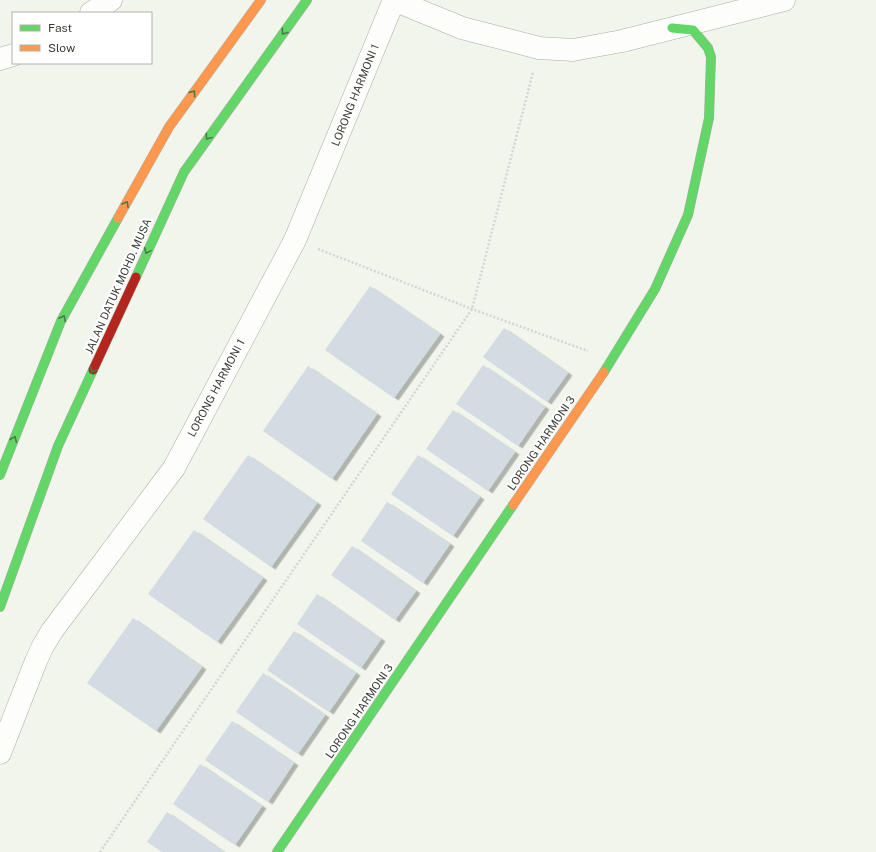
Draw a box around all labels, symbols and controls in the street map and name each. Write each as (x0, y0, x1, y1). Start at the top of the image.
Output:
legend (12, 12, 152, 64)
text: Fast (48, 21, 73, 35)
one-way arrow (282, 27, 289, 34)
text: Slow (48, 41, 76, 55)
street label: LORONG HARMONI 1 (329, 42, 381, 148)
one-way arrow (188, 91, 195, 98)
one-way arrow (206, 133, 213, 140)
one-way arrow (121, 201, 128, 208)
street label: JALAN DATUK MOHD. MUSA (83, 216, 153, 355)
one-way arrow (144, 247, 152, 255)
one-way arrow (58, 315, 66, 322)
street label: LORONG HARMONI 1 (185, 337, 247, 439)
one-way arrow (90, 365, 98, 373)
street label: LORONG HARMONI 3 (505, 394, 577, 492)
one-way arrow (10, 435, 18, 442)
street label: LORONG HARMONI 3 (323, 662, 395, 760)

